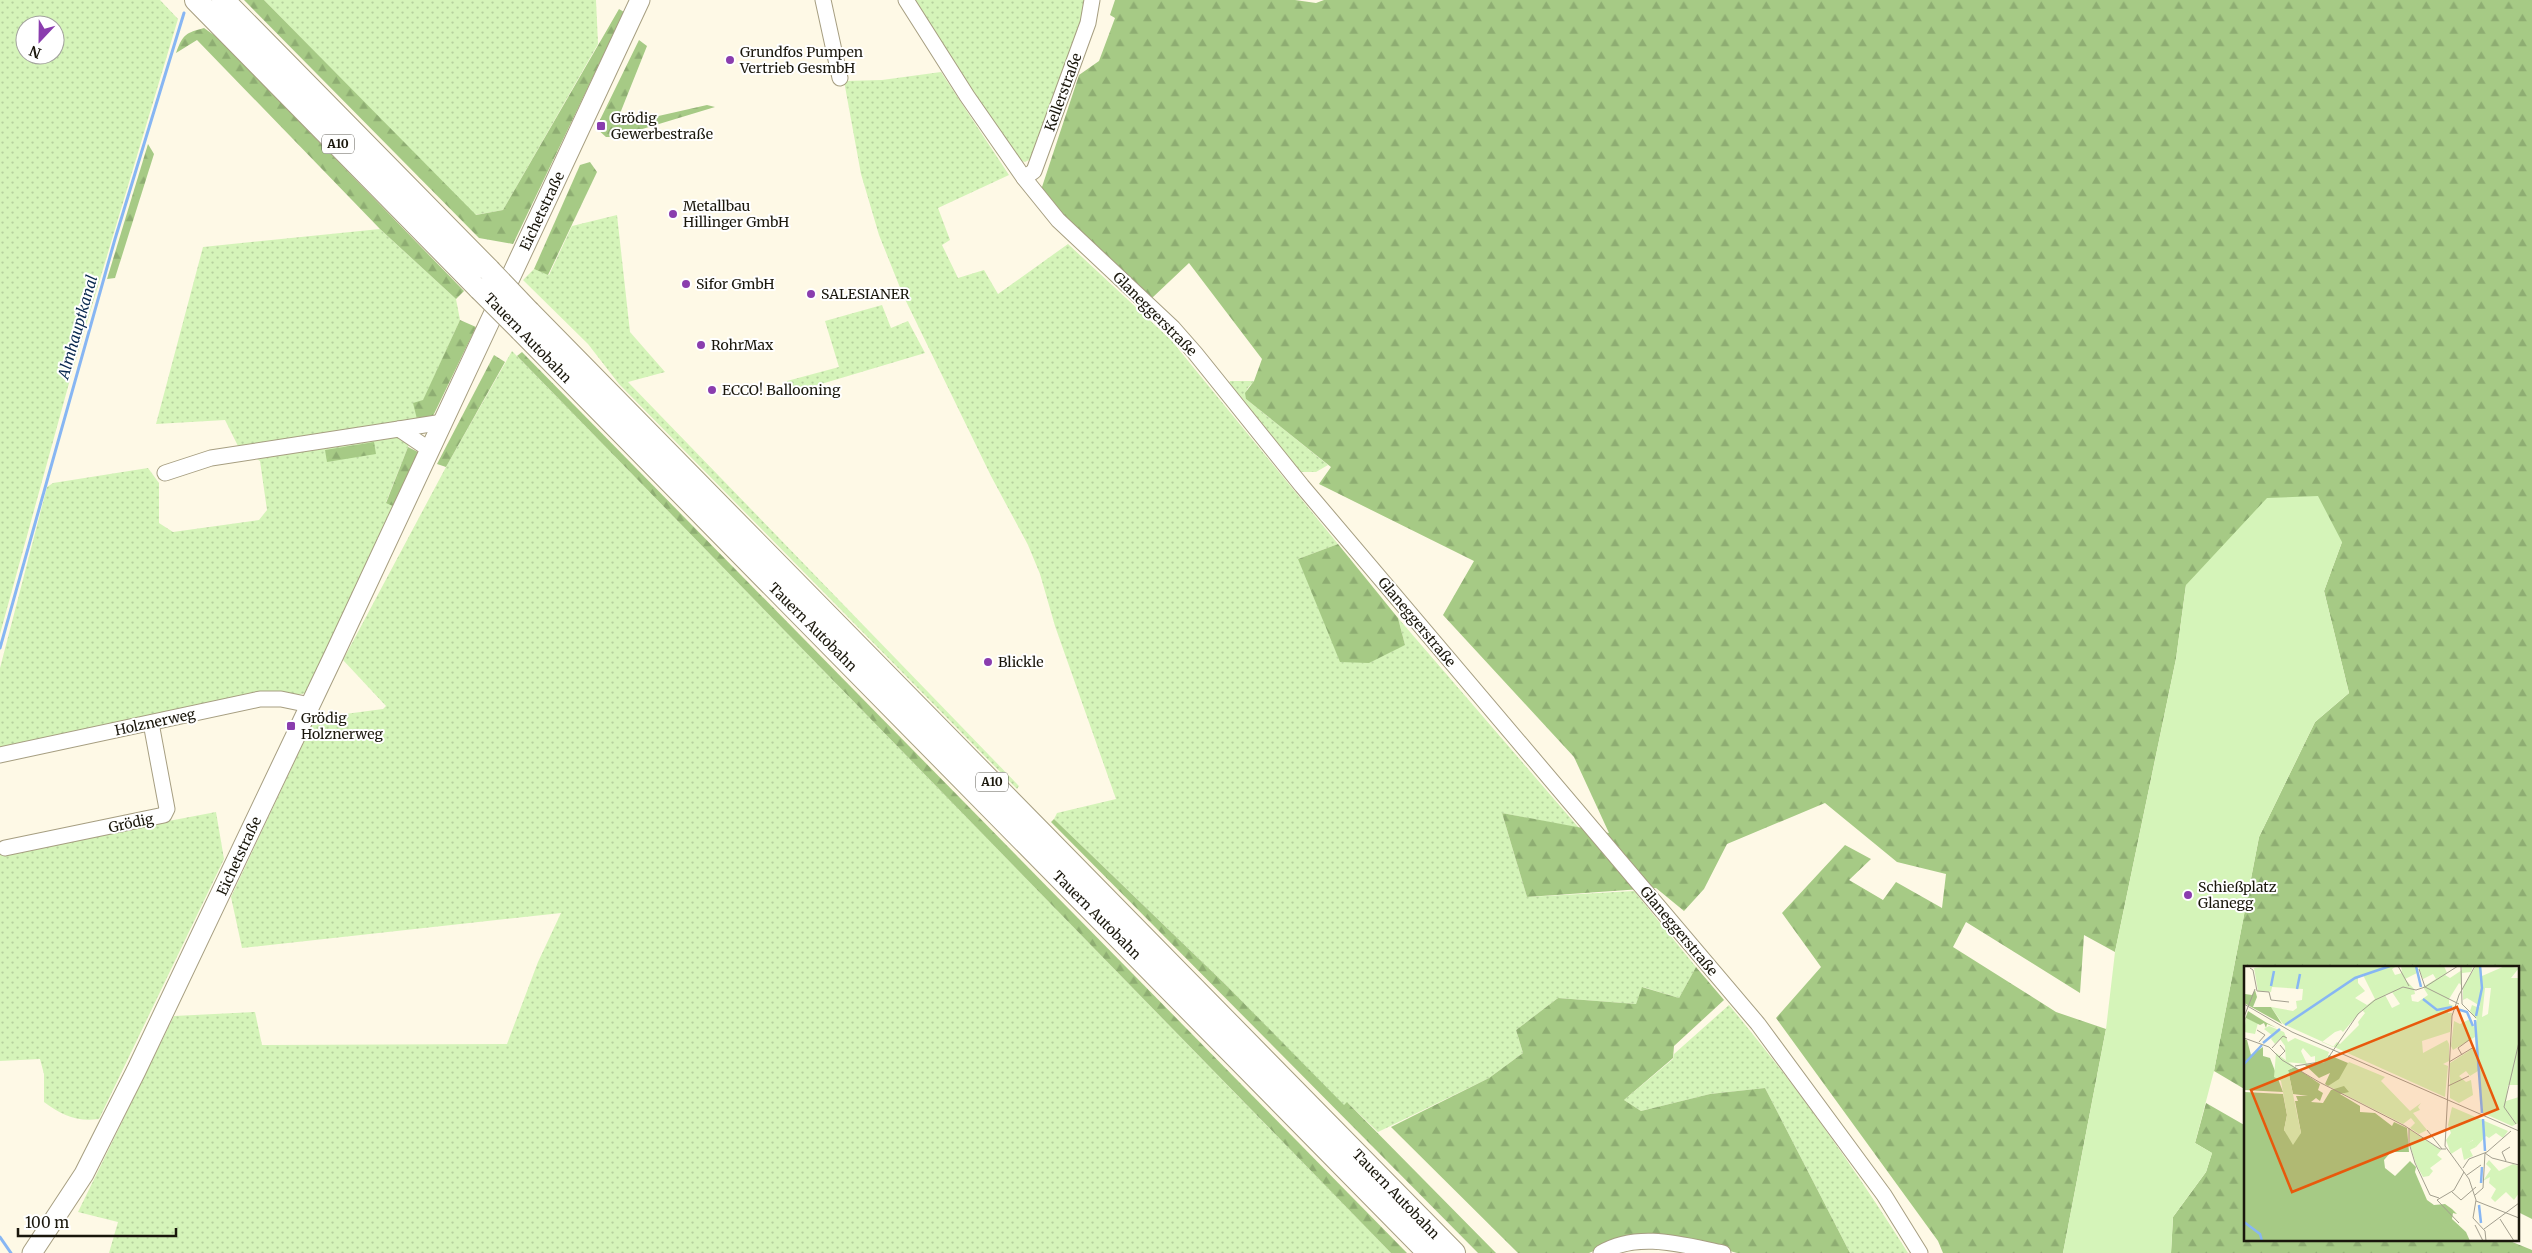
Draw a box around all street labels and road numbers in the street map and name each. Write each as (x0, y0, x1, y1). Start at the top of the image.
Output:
street label: Kellerstraße (1041, 50, 1085, 134)
road number: A10 (322, 134, 354, 154)
street label: Eichetstraße (516, 169, 568, 253)
street label: Glaneggerstraße (1109, 268, 1201, 360)
street label: Tauern Autobahn (481, 289, 575, 387)
street label: Glaneggerstraße (1374, 573, 1460, 671)
street label: Tauern Autobahn (765, 579, 861, 675)
street label: Holznerweg (113, 705, 197, 739)
road number: A10 (976, 772, 1008, 792)
street label: Grödig (107, 809, 156, 837)
street label: Eichetstraße (213, 814, 265, 898)
street label: Tauern Autobahn (1049, 867, 1145, 963)
street label: Glaneggerstraße (1636, 882, 1722, 980)
street label: Tauern Autobahn (1349, 1145, 1443, 1243)

